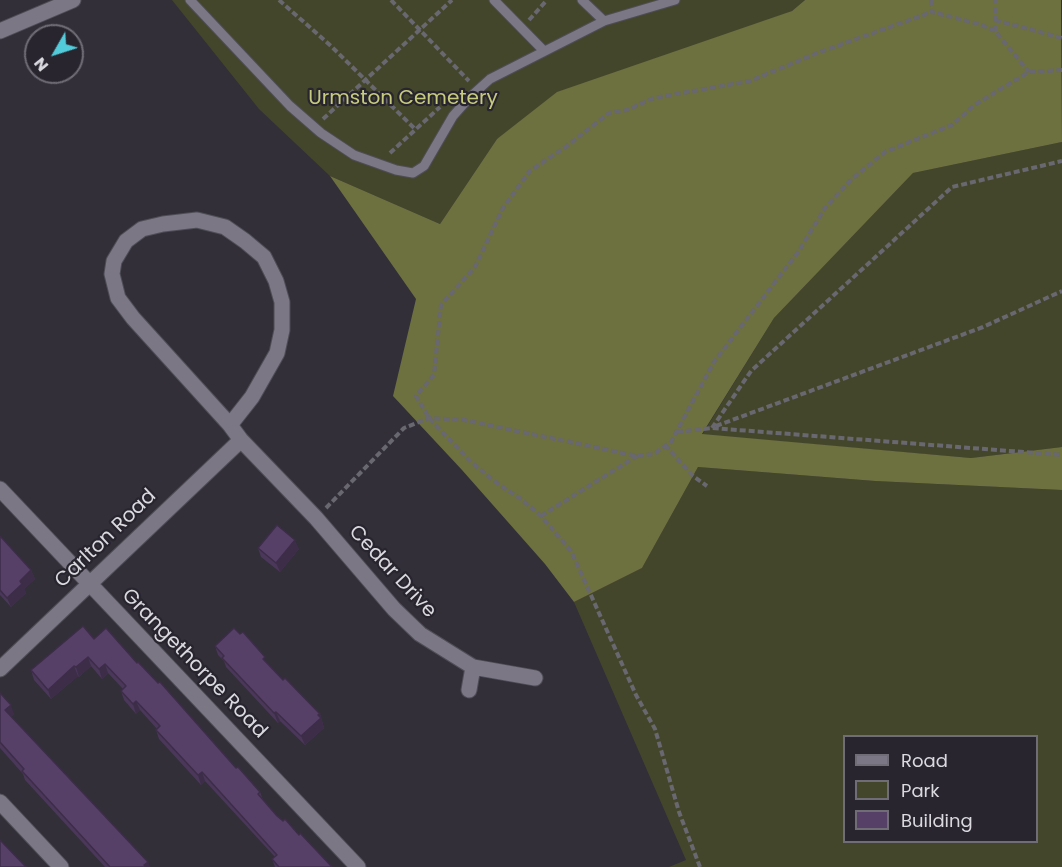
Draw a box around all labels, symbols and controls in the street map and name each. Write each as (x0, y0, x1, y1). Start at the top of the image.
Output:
north arrow (24, 24, 84, 84)
text: N (28, 52, 54, 76)
park label: Urmston Cemetery (308, 87, 498, 111)
street label: Carlton Road (50, 485, 162, 593)
street label: Cedar Drive (343, 521, 441, 623)
street label: Grangethorpe Road (116, 584, 272, 744)
legend (843, 735, 1038, 843)
text: Road (901, 748, 948, 773)
text: Park (901, 778, 940, 803)
text: Building (901, 808, 973, 833)

